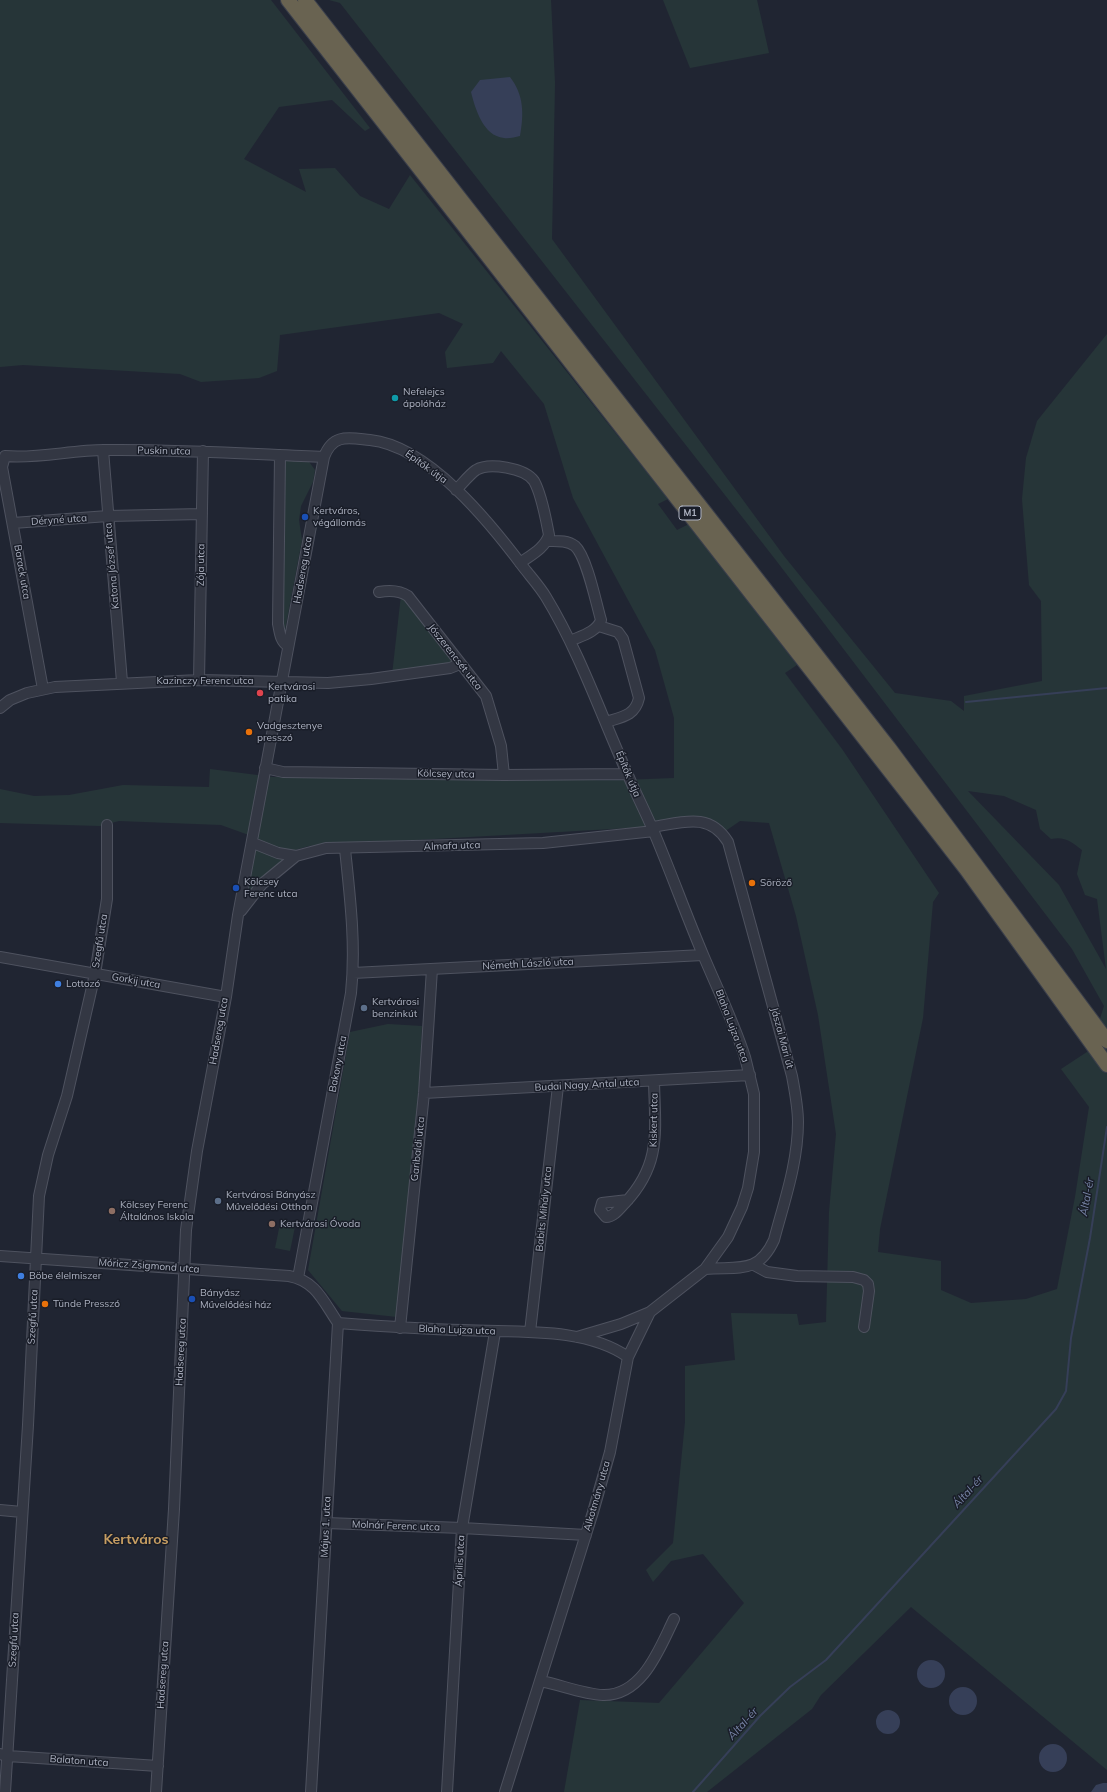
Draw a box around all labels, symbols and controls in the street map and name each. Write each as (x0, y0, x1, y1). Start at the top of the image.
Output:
place label: Nefelejcs ápolóház (403, 386, 446, 410)
marker: Nefelejcs ápolóház (390, 393, 400, 403)
street label: Puskin utca (137, 445, 191, 457)
street label: Építők útja (403, 448, 449, 486)
place label: Kertváros, végállomás (313, 505, 366, 528)
road number: M1 (679, 506, 701, 520)
street label: Déryné utca (31, 512, 87, 528)
marker: Kertváros, végállomás (300, 512, 310, 522)
street label: Katona József utca (102, 522, 122, 610)
street label: Hadsereg utca (291, 536, 315, 604)
street label: Barack utca (11, 544, 33, 600)
street label: Zója utca (195, 544, 207, 586)
street label: Jószerencsét utca (425, 621, 485, 693)
street label: Kazinczy Ferenc utca (156, 675, 254, 687)
place label: Kertvárosi patika (268, 681, 315, 704)
marker: Kertvárosi patika (255, 688, 265, 698)
place label: Vadgesztenye presszó (257, 720, 322, 744)
marker: Vadgesztenye presszó (244, 727, 254, 737)
street label: Építők útja (613, 749, 643, 799)
street label: Kölcsey utca (417, 767, 475, 781)
street label: Almafa utca (424, 839, 480, 853)
place label: Kölcsey Ferenc utca (244, 876, 297, 900)
place label: Söröző (760, 877, 792, 889)
marker: Söröző (747, 878, 757, 888)
marker: Kölcsey Ferenc utca (231, 883, 241, 893)
street label: Szegfű utca (90, 913, 110, 969)
street label: Németh László utca (482, 956, 574, 972)
street label: Gorkij utca (111, 971, 161, 991)
place label: Lottozó (66, 978, 100, 990)
marker: Lottozó (53, 979, 63, 989)
street label: Blaha Lujza utca (713, 988, 751, 1064)
place label: Kertvárosi benzinkút (372, 996, 419, 1020)
street label: Hadsereg utca (207, 997, 231, 1065)
marker: Kertvárosi benzinkút (359, 1003, 369, 1013)
street label: Jászai Mari út (768, 1006, 796, 1070)
street label: Bakony utca (327, 1035, 349, 1093)
street label: Budai Nagy Antal utca (534, 1076, 640, 1094)
street label: Kiskert utca (648, 1093, 660, 1147)
street label: Garibaldi utca (409, 1116, 427, 1182)
street label: Babits Mihály utca (534, 1166, 554, 1252)
water label: Által-ér (1077, 1177, 1097, 1217)
place label: Kertvárosi Bányász Művelődési Otthon (226, 1189, 316, 1212)
marker: Kertvárosi Bányász Művelődési Otthon (213, 1196, 223, 1206)
place label: Kölcsey Ferenc Általános Iskola (120, 1199, 193, 1222)
marker: Kölcsey Ferenc Általános Iskola (107, 1206, 117, 1216)
place label: Kertvárosi Óvoda (280, 1218, 360, 1230)
marker: Kertvárosi Óvoda (267, 1219, 277, 1229)
street label: Móricz Zsigmond utca (98, 1256, 200, 1276)
place label: Böbe élelmiszer (29, 1270, 101, 1282)
marker: Böbe élelmiszer (16, 1271, 26, 1281)
place label: Bányász Művelődési ház (200, 1287, 272, 1310)
street label: Szegfű utca (26, 1289, 40, 1345)
marker: Bányász Művelődési ház (187, 1294, 197, 1304)
place label: Tünde Presszó (53, 1298, 120, 1310)
marker: Tünde Presszó (40, 1299, 50, 1309)
street label: Hadsereg utca (173, 1318, 189, 1386)
street label: Blaha Lujza utca (418, 1323, 496, 1337)
street label: Alkotmány utca (581, 1459, 613, 1533)
water label: Által-ér (950, 1473, 986, 1511)
street label: Május 1. utca (318, 1496, 334, 1558)
street label: Molnár Ferenc utca (352, 1518, 440, 1534)
district label: Kertváros (103, 1532, 169, 1548)
street label: Április utca (453, 1535, 467, 1587)
street label: Szegfű utca (7, 1612, 21, 1668)
street label: Hadsereg utca (155, 1641, 171, 1709)
water label: Által-ér (725, 1705, 761, 1743)
street label: Balaton utca (49, 1753, 109, 1769)

